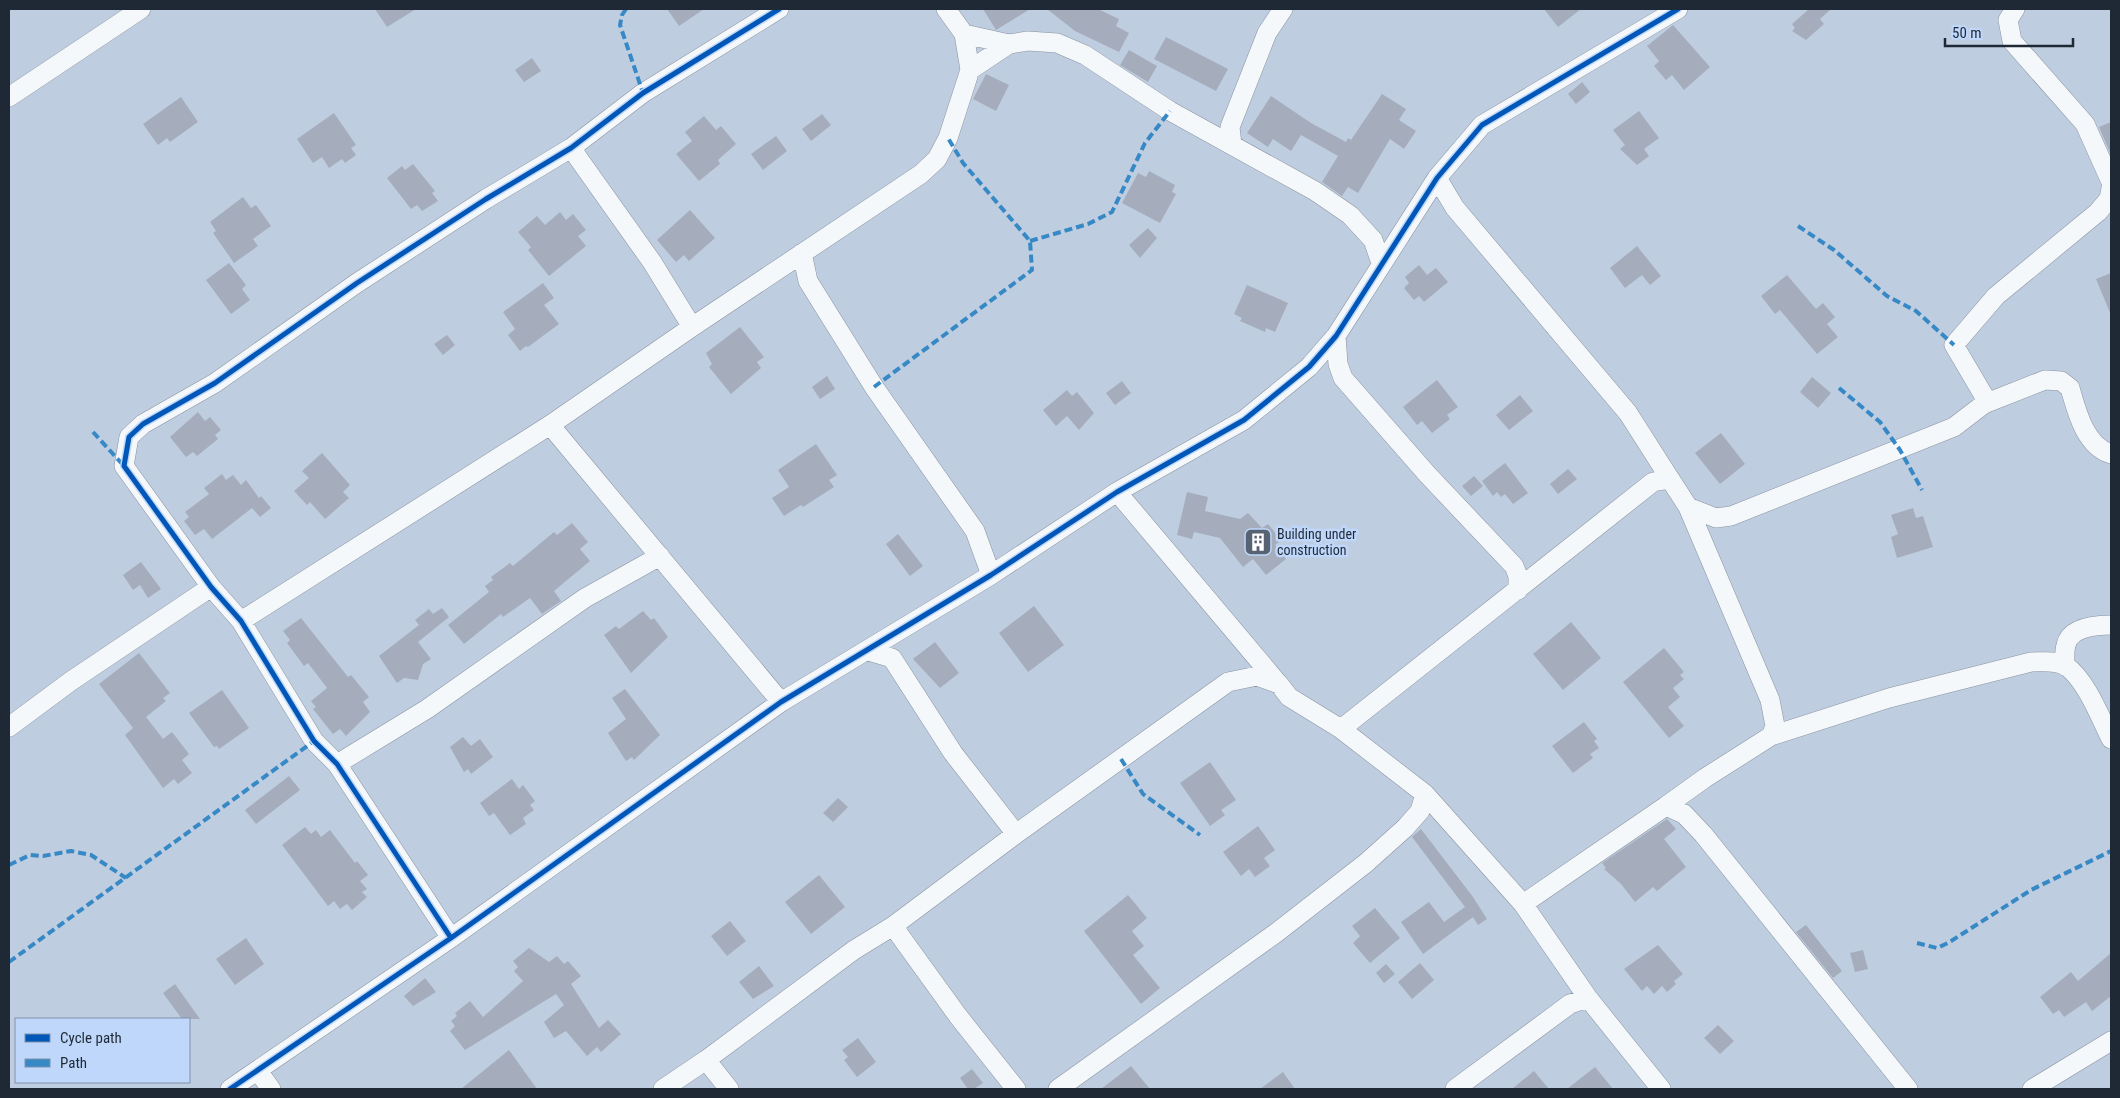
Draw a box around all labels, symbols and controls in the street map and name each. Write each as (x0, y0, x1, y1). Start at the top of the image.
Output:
scale bar (1945, 15, 2072, 47)
text: 50 m (1952, 24, 1982, 42)
place label: Building under construction (1277, 526, 1356, 558)
building icon: Building under construction (1243, 527, 1273, 557)
legend (15, 1018, 190, 1083)
text: Cycle path (60, 1029, 122, 1047)
text: Path (60, 1054, 87, 1072)

